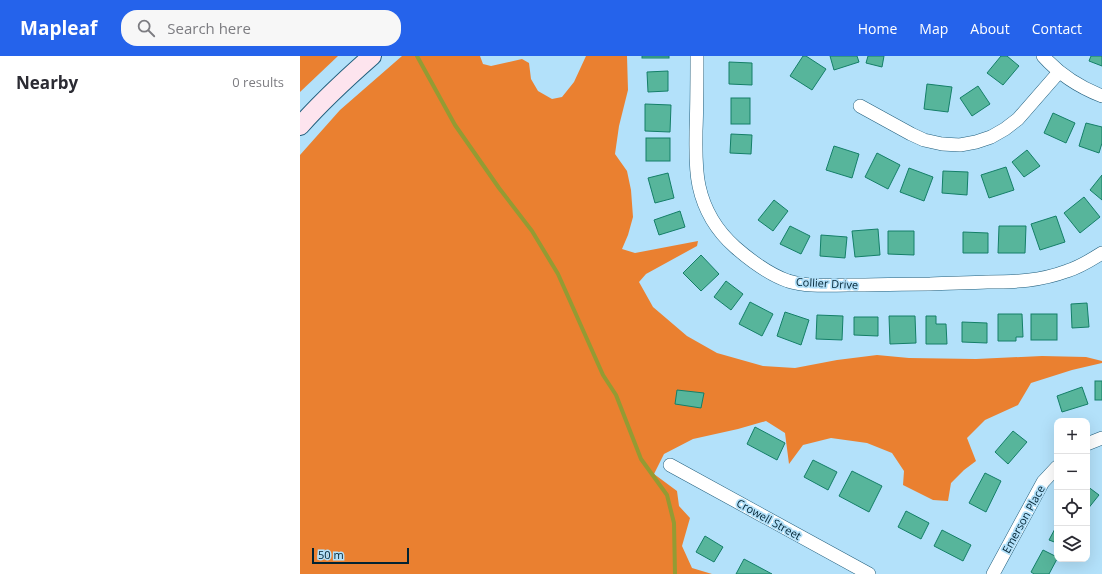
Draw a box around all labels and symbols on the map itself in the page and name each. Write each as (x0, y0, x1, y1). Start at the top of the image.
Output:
street label: Collier Drive (795, 274, 859, 292)
street label: Emerson Place (998, 482, 1048, 556)
street label: Crowell Street (734, 495, 804, 543)
scale bar (312, 546, 409, 565)

